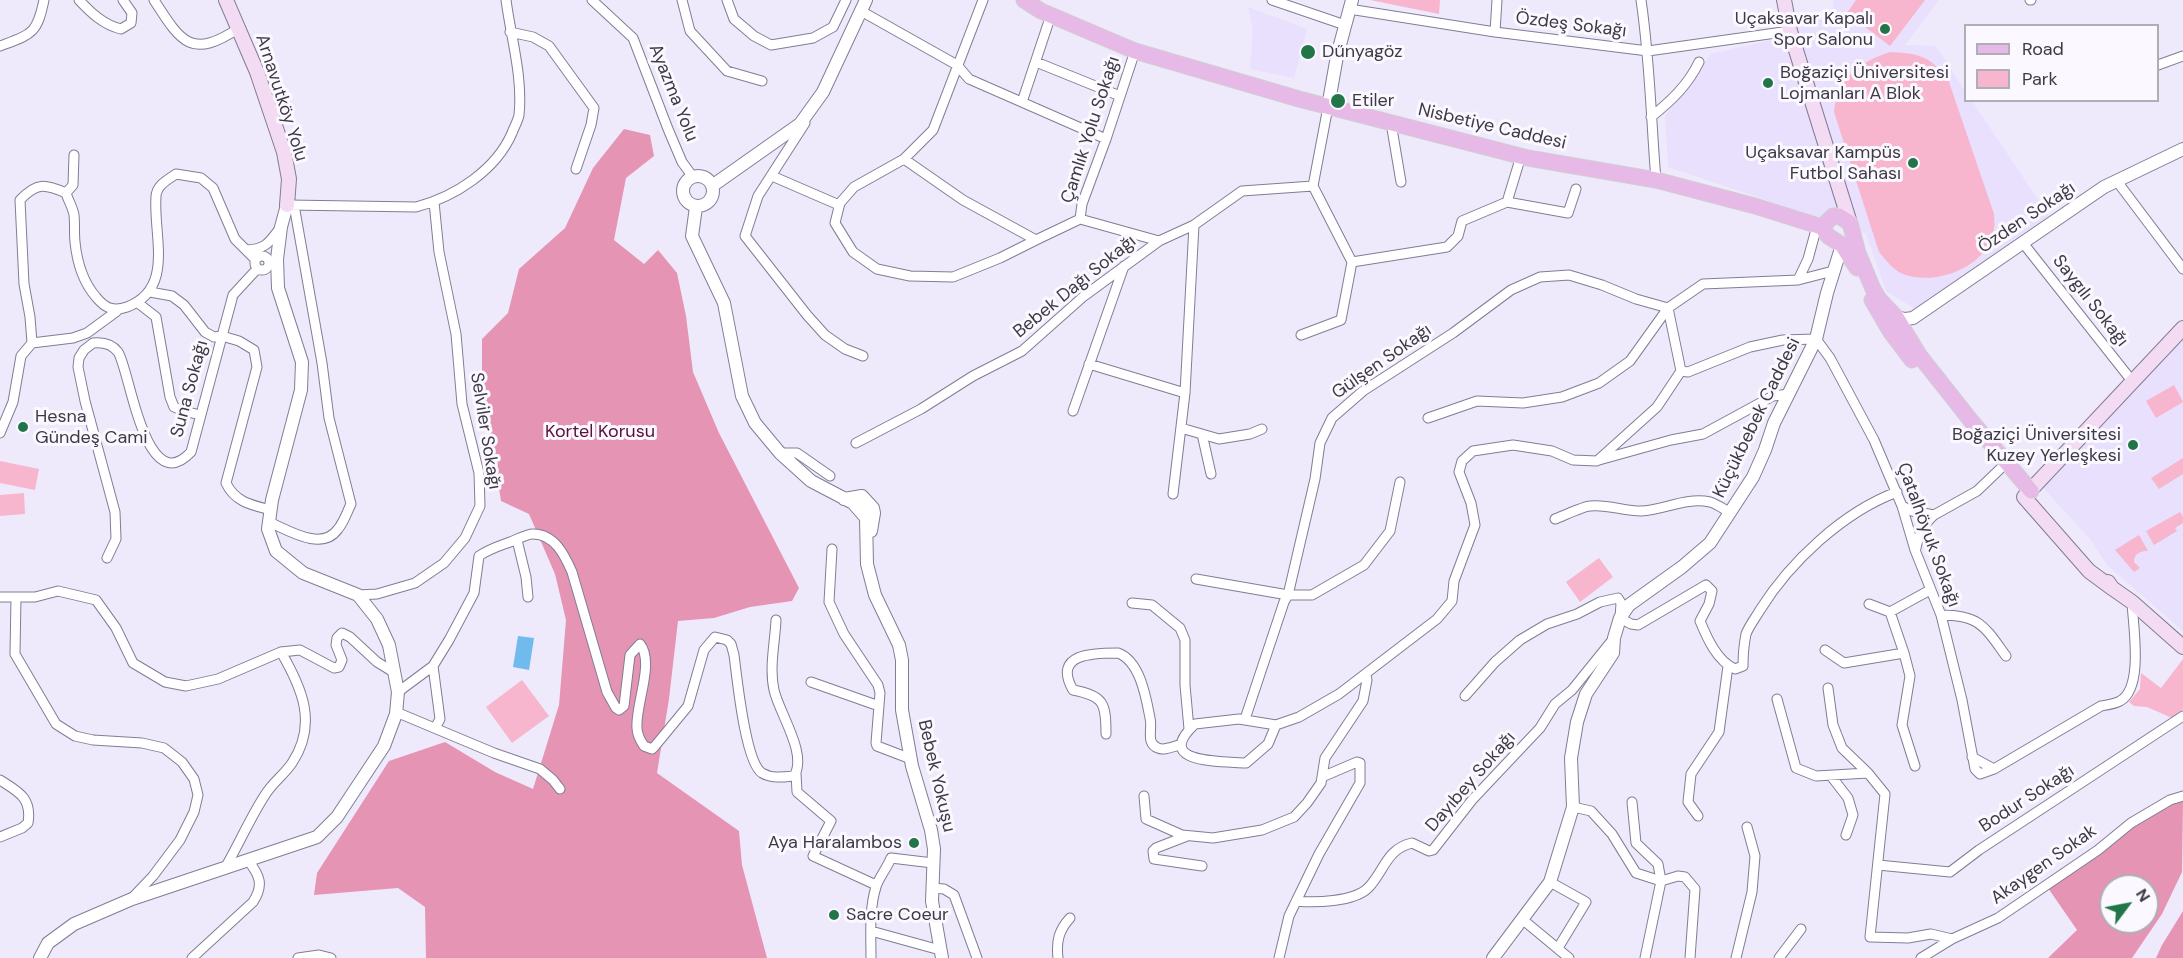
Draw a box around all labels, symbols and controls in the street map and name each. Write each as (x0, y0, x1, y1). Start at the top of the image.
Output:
street label: Özdeş Sokağı (1514, 7, 1628, 43)
place label: Uçaksavar Kapalı Spor Salonu (1735, 8, 1873, 50)
marker: Uçaksavar Kapalı Spor Salonu (1878, 22, 1892, 36)
legend (1964, 24, 2159, 102)
street label: Arnavutköy Yolu (250, 32, 312, 164)
text: Road (2022, 37, 2064, 61)
street label: Ayazma Yolu (644, 41, 702, 145)
place label: Dűnyagöz (1322, 41, 1403, 63)
marker: Dűnyagöz (1299, 43, 1317, 61)
street label: Çamlık Yolu Sokağı (1057, 54, 1125, 206)
place label: Boğaziçi Üniversitesi Lojmanları A Blok (1780, 62, 1949, 104)
text: Park (2022, 67, 2058, 91)
marker: Boğaziçi Üniversitesi Lojmanları A Blok (1761, 76, 1775, 90)
place label: Etiler (1352, 90, 1394, 112)
marker: Etiler (1329, 92, 1347, 110)
street label: Nisbetiye Caddesi (1416, 99, 1568, 155)
place label: Uçaksavar Kampüs Futbol Sahası (1745, 142, 1901, 184)
marker: Uçaksavar Kampüs Futbol Sahası (1906, 156, 1920, 170)
street label: Özden Sokağı (1974, 178, 2080, 258)
street label: Bebek Dağı Sokağı (1009, 231, 1141, 343)
street label: Saygılı Sokağı (2048, 251, 2132, 351)
street label: Gülşen Sokağı (1328, 320, 1436, 404)
street label: Küçükbebek Caddesi (1709, 334, 1805, 502)
street label: Suna Sokağı (167, 338, 213, 440)
street label: Selviler Sokağı (465, 371, 505, 491)
place label: Hesna Gündeş Cami (35, 406, 148, 448)
marker: Hesna Gündeş Cami (16, 420, 30, 434)
park label: Kortel Korusu (545, 421, 655, 443)
place label: Boğaziçi Üniversitesi Kuzey Yerleşkesi (1952, 424, 2121, 466)
marker: Boğaziçi Üniversitesi Kuzey Yerleşkesi (2126, 438, 2140, 452)
street label: Çatalhöyuk Sokağı (1892, 460, 1964, 610)
street label: Bebek Yokuşu (913, 718, 959, 834)
street label: Dayıbey Sokağı (1422, 727, 1520, 837)
street label: Bodur Sokağı (1976, 760, 2078, 838)
street label: Akaygen Sokak (1987, 821, 2101, 909)
place label: Aya Haralambos (768, 832, 902, 854)
marker: Aya Haralambos (907, 836, 921, 850)
north arrow (2099, 874, 2159, 934)
text: N (2131, 885, 2155, 906)
place label: Sacre Coeur (846, 904, 949, 926)
marker: Sacre Coeur (827, 908, 841, 922)

